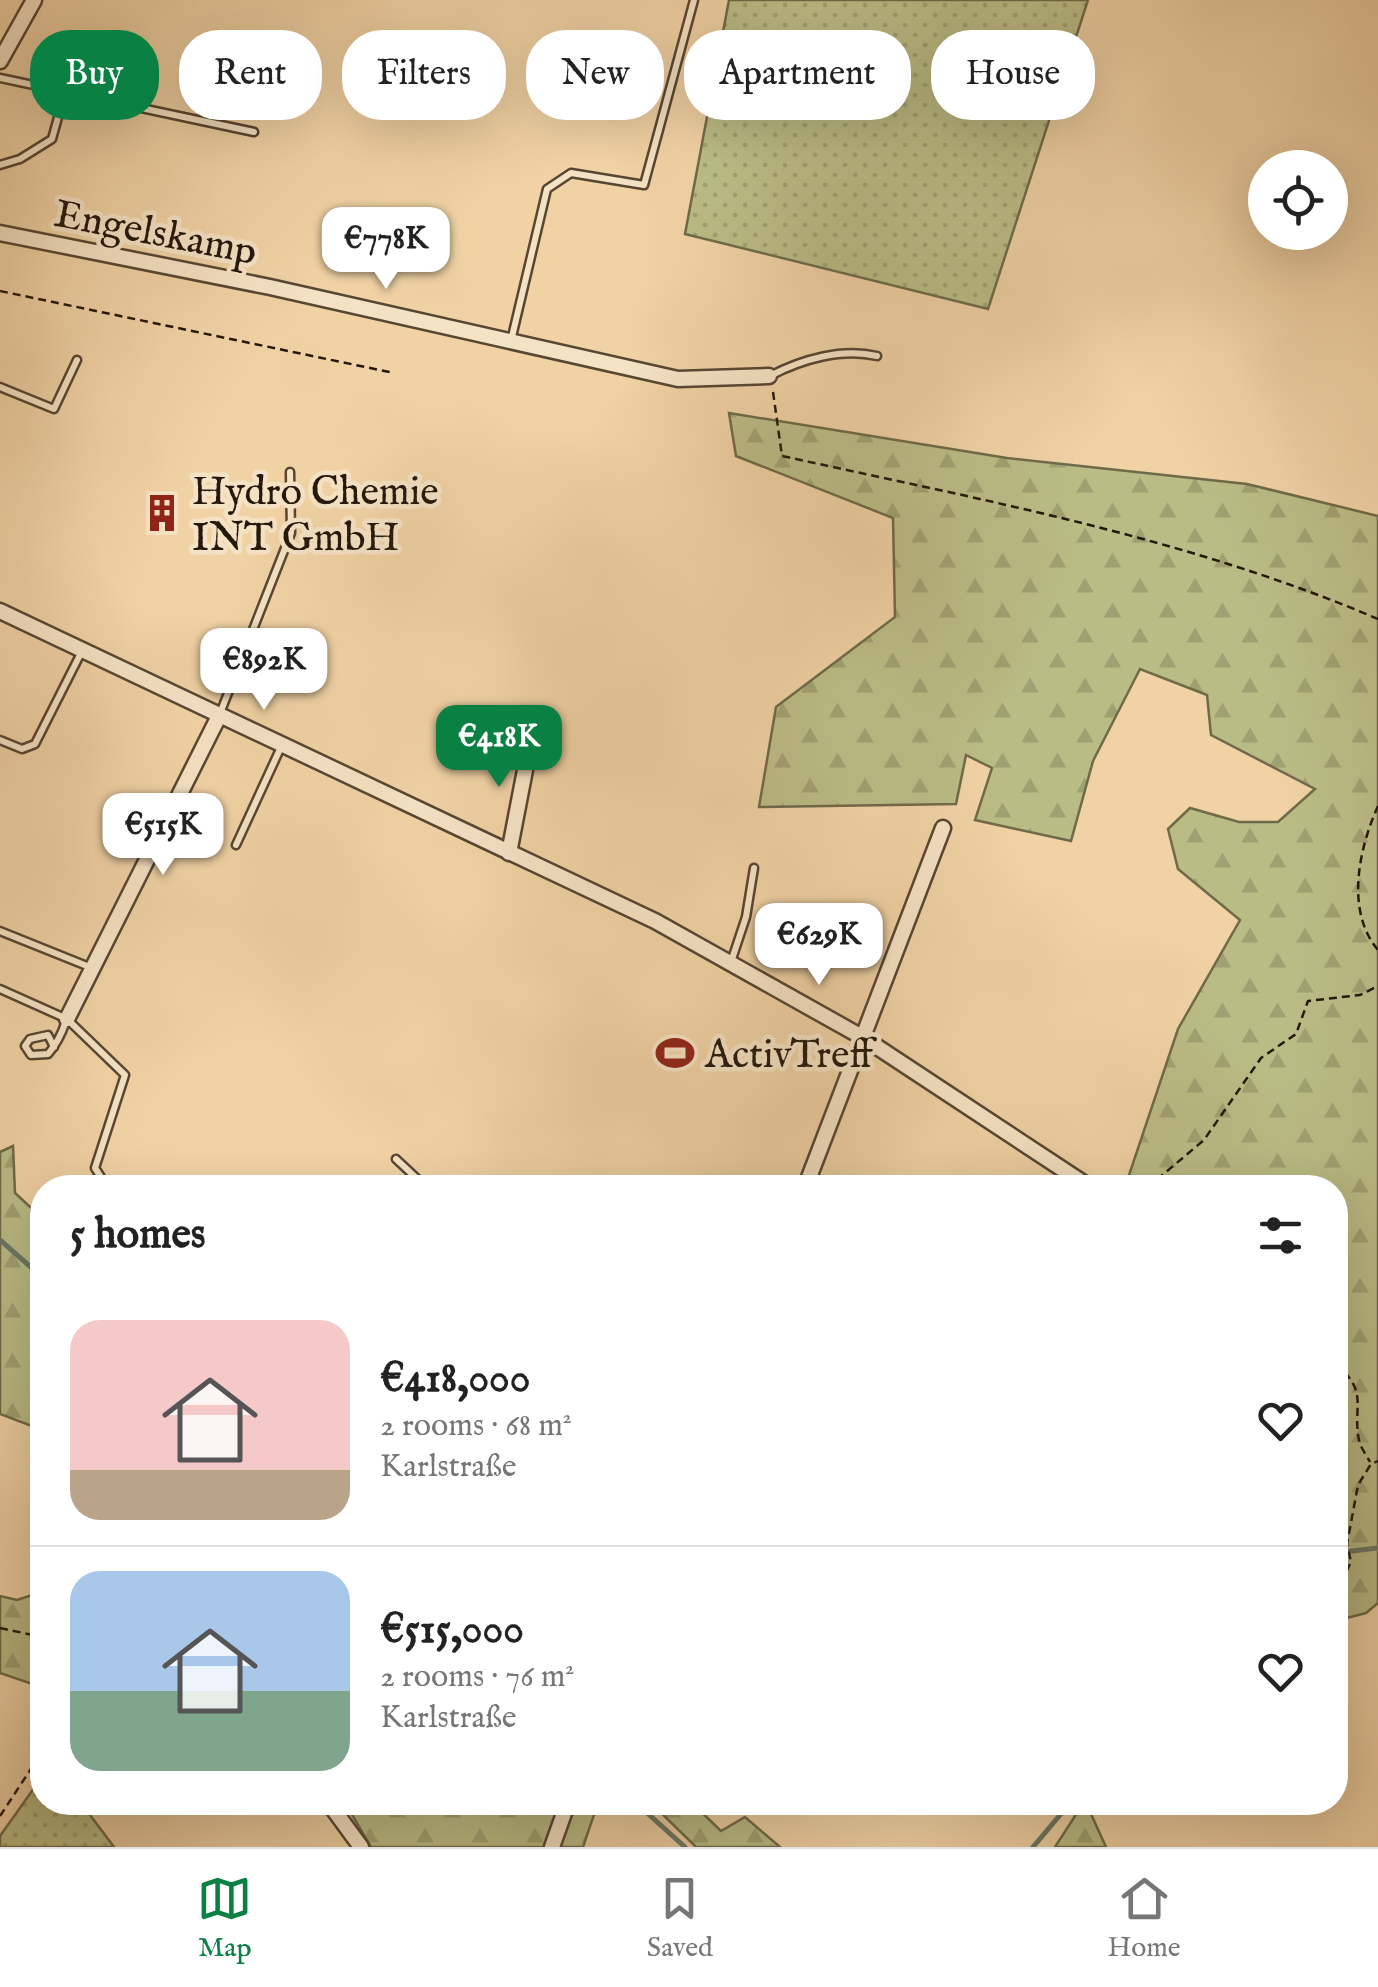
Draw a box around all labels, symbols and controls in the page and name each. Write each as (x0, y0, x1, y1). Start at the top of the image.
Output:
chip: Buy (30, 30, 159, 120)
chip: Rent (179, 30, 322, 120)
chip: Filters (342, 30, 506, 120)
chip: New (526, 30, 664, 120)
chip: Apartment (684, 30, 911, 120)
chip: House (931, 30, 1095, 120)
map controls (1248, 150, 1348, 250)
button: locate (1248, 150, 1348, 250)
street label: Engelskamp (50, 190, 261, 279)
pin: €778K (316, 207, 456, 292)
text: €778K (344, 219, 428, 260)
place label: Hydro Chemie INT GmbH (192, 468, 439, 565)
building icon: Hydro Chemie INT GmbH (141, 492, 183, 534)
pin: €892K (194, 628, 334, 713)
text: €892K (222, 640, 306, 681)
pin: €418K (429, 705, 569, 790)
text: €418K (458, 717, 540, 758)
pin: €515K (93, 793, 233, 878)
text: €515K (125, 805, 202, 846)
pin: €629K (749, 903, 889, 988)
text: €629K (777, 915, 861, 956)
place label: ActivTreff (704, 1031, 877, 1082)
sports icon: ActivTreff (654, 1032, 696, 1074)
icon: filters (1253, 1208, 1308, 1263)
text: 5 homes (70, 1209, 206, 1262)
text: €418,000 (380, 1353, 530, 1406)
icon: home (150, 1360, 270, 1480)
icon: heart (1253, 1393, 1308, 1448)
text: 2 rooms · 68 m² (380, 1406, 572, 1447)
text: Karlstraße (380, 1447, 516, 1488)
text: €515,000 (380, 1604, 524, 1657)
icon: home (150, 1611, 270, 1731)
icon: heart (1253, 1644, 1308, 1699)
text: 2 rooms · 76 m² (380, 1657, 574, 1698)
text: Karlstraße (380, 1698, 516, 1739)
tab: Map (197, 1871, 252, 1966)
tab: Saved (647, 1871, 713, 1966)
tab: Home (1108, 1871, 1181, 1966)

